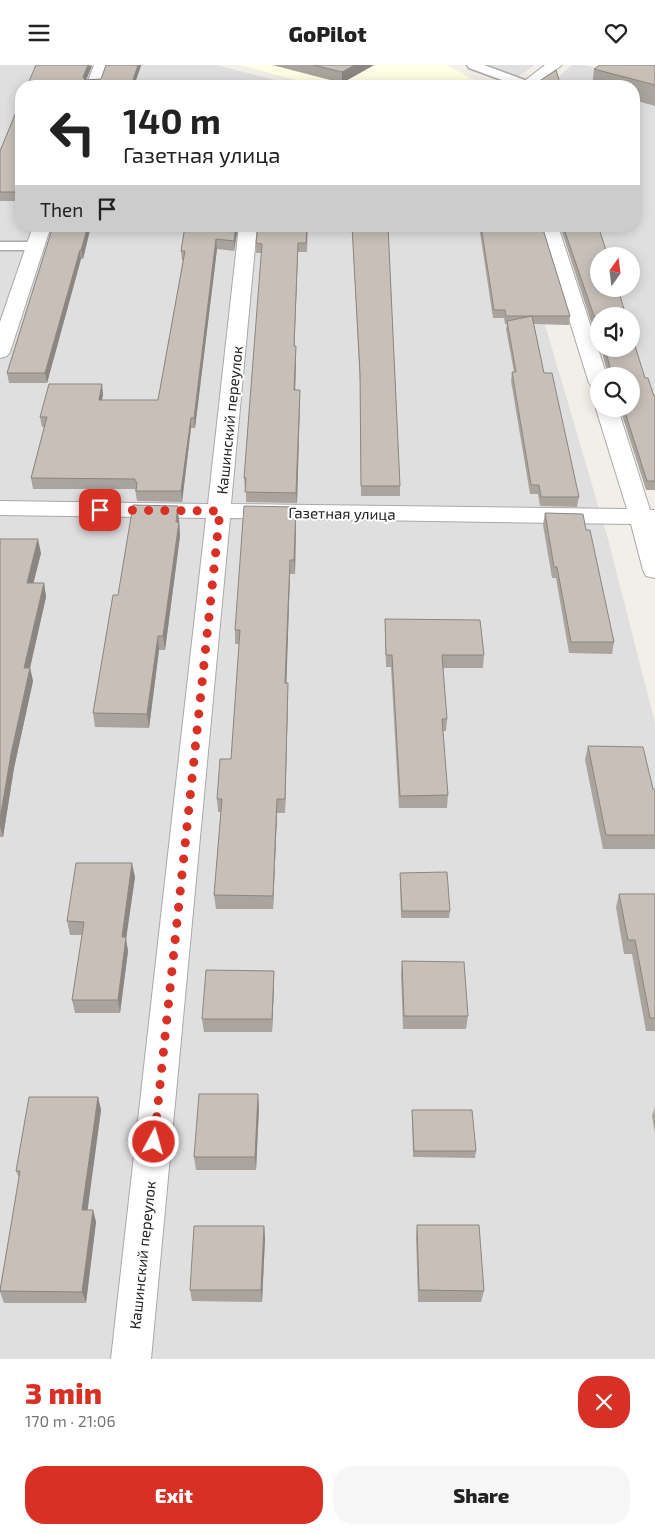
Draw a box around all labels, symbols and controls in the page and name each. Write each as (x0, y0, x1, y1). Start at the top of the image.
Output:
icon: menu (25, 19, 53, 47)
icon: heart (602, 19, 630, 47)
text: GoPilot (288, 20, 367, 46)
text: 140 m (123, 99, 221, 141)
icon: left (40, 100, 105, 165)
text: Газетная улица (123, 141, 280, 167)
icon: arrive (93, 195, 121, 223)
text: Then (40, 198, 83, 221)
north arrow (590, 247, 640, 297)
map controls (590, 247, 640, 417)
button: sound (590, 307, 640, 357)
street label: Кашинский переулок (212, 345, 247, 495)
button: search (590, 367, 640, 417)
pin (79, 489, 121, 531)
icon: arrive (86, 496, 114, 524)
street label: Газетная улица (288, 503, 396, 524)
position arrow (127, 1115, 179, 1167)
street label: Кашинский переулок (125, 1180, 160, 1330)
text: 3 min (25, 1374, 102, 1410)
button: close (578, 1376, 630, 1428)
text: 170 m · 21:06 (25, 1411, 116, 1430)
button: Exit (25, 1466, 323, 1524)
button: Share (333, 1466, 630, 1524)

